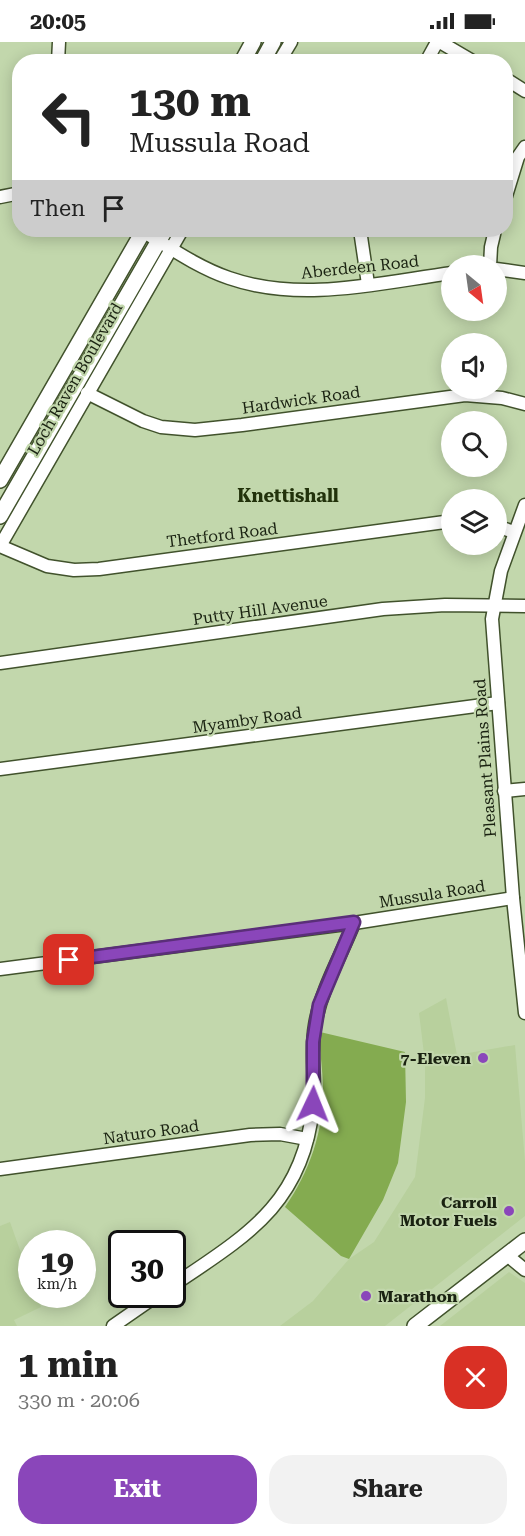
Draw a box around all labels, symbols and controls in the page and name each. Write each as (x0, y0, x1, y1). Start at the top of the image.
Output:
text: 20:05 (30, 9, 86, 34)
text: 130 m (129, 77, 251, 126)
icon: left (30, 78, 108, 156)
text: Mussula Road (129, 127, 310, 159)
icon: arrive (97, 192, 130, 225)
text: Then (30, 196, 85, 221)
street label: Aberdeen Road (300, 251, 420, 283)
north arrow (441, 255, 507, 321)
map controls (441, 255, 507, 555)
street label: Loch Raven Boulevard (24, 299, 126, 459)
button: sound (441, 333, 507, 399)
street label: Hardwick Road (241, 382, 361, 418)
button: search (441, 411, 507, 477)
district label: Knettishall (237, 485, 339, 506)
button: layers (441, 489, 507, 555)
street label: Thetford Road (165, 519, 279, 551)
street label: Putty Hill Avenue (191, 591, 329, 629)
street label: Pleasant Plains Road (470, 678, 500, 838)
street label: Myamby Road (191, 703, 303, 737)
street label: Mussula Road (378, 876, 486, 912)
pin (43, 934, 94, 985)
icon: arrive (52, 943, 85, 976)
place label: 7-Eleven (401, 1049, 471, 1068)
marker: 7-Eleven (476, 1051, 490, 1065)
position arrow (281, 1072, 345, 1136)
street label: Naturo Road (102, 1116, 200, 1148)
place label: Carroll Motor Fuels (400, 1193, 498, 1230)
marker: Carroll Motor Fuels (502, 1204, 516, 1218)
speed limit sign: 30 (108, 1230, 186, 1308)
text: 19 (40, 1244, 74, 1279)
text: km/h (37, 1275, 77, 1293)
place label: Marathon (378, 1287, 458, 1306)
marker: Marathon (359, 1289, 373, 1303)
text: 1 min (18, 1344, 118, 1386)
button: close (444, 1346, 507, 1409)
text: 330 m · 20:06 (18, 1388, 140, 1412)
button: Exit (18, 1455, 257, 1524)
button: Share (269, 1455, 507, 1524)

